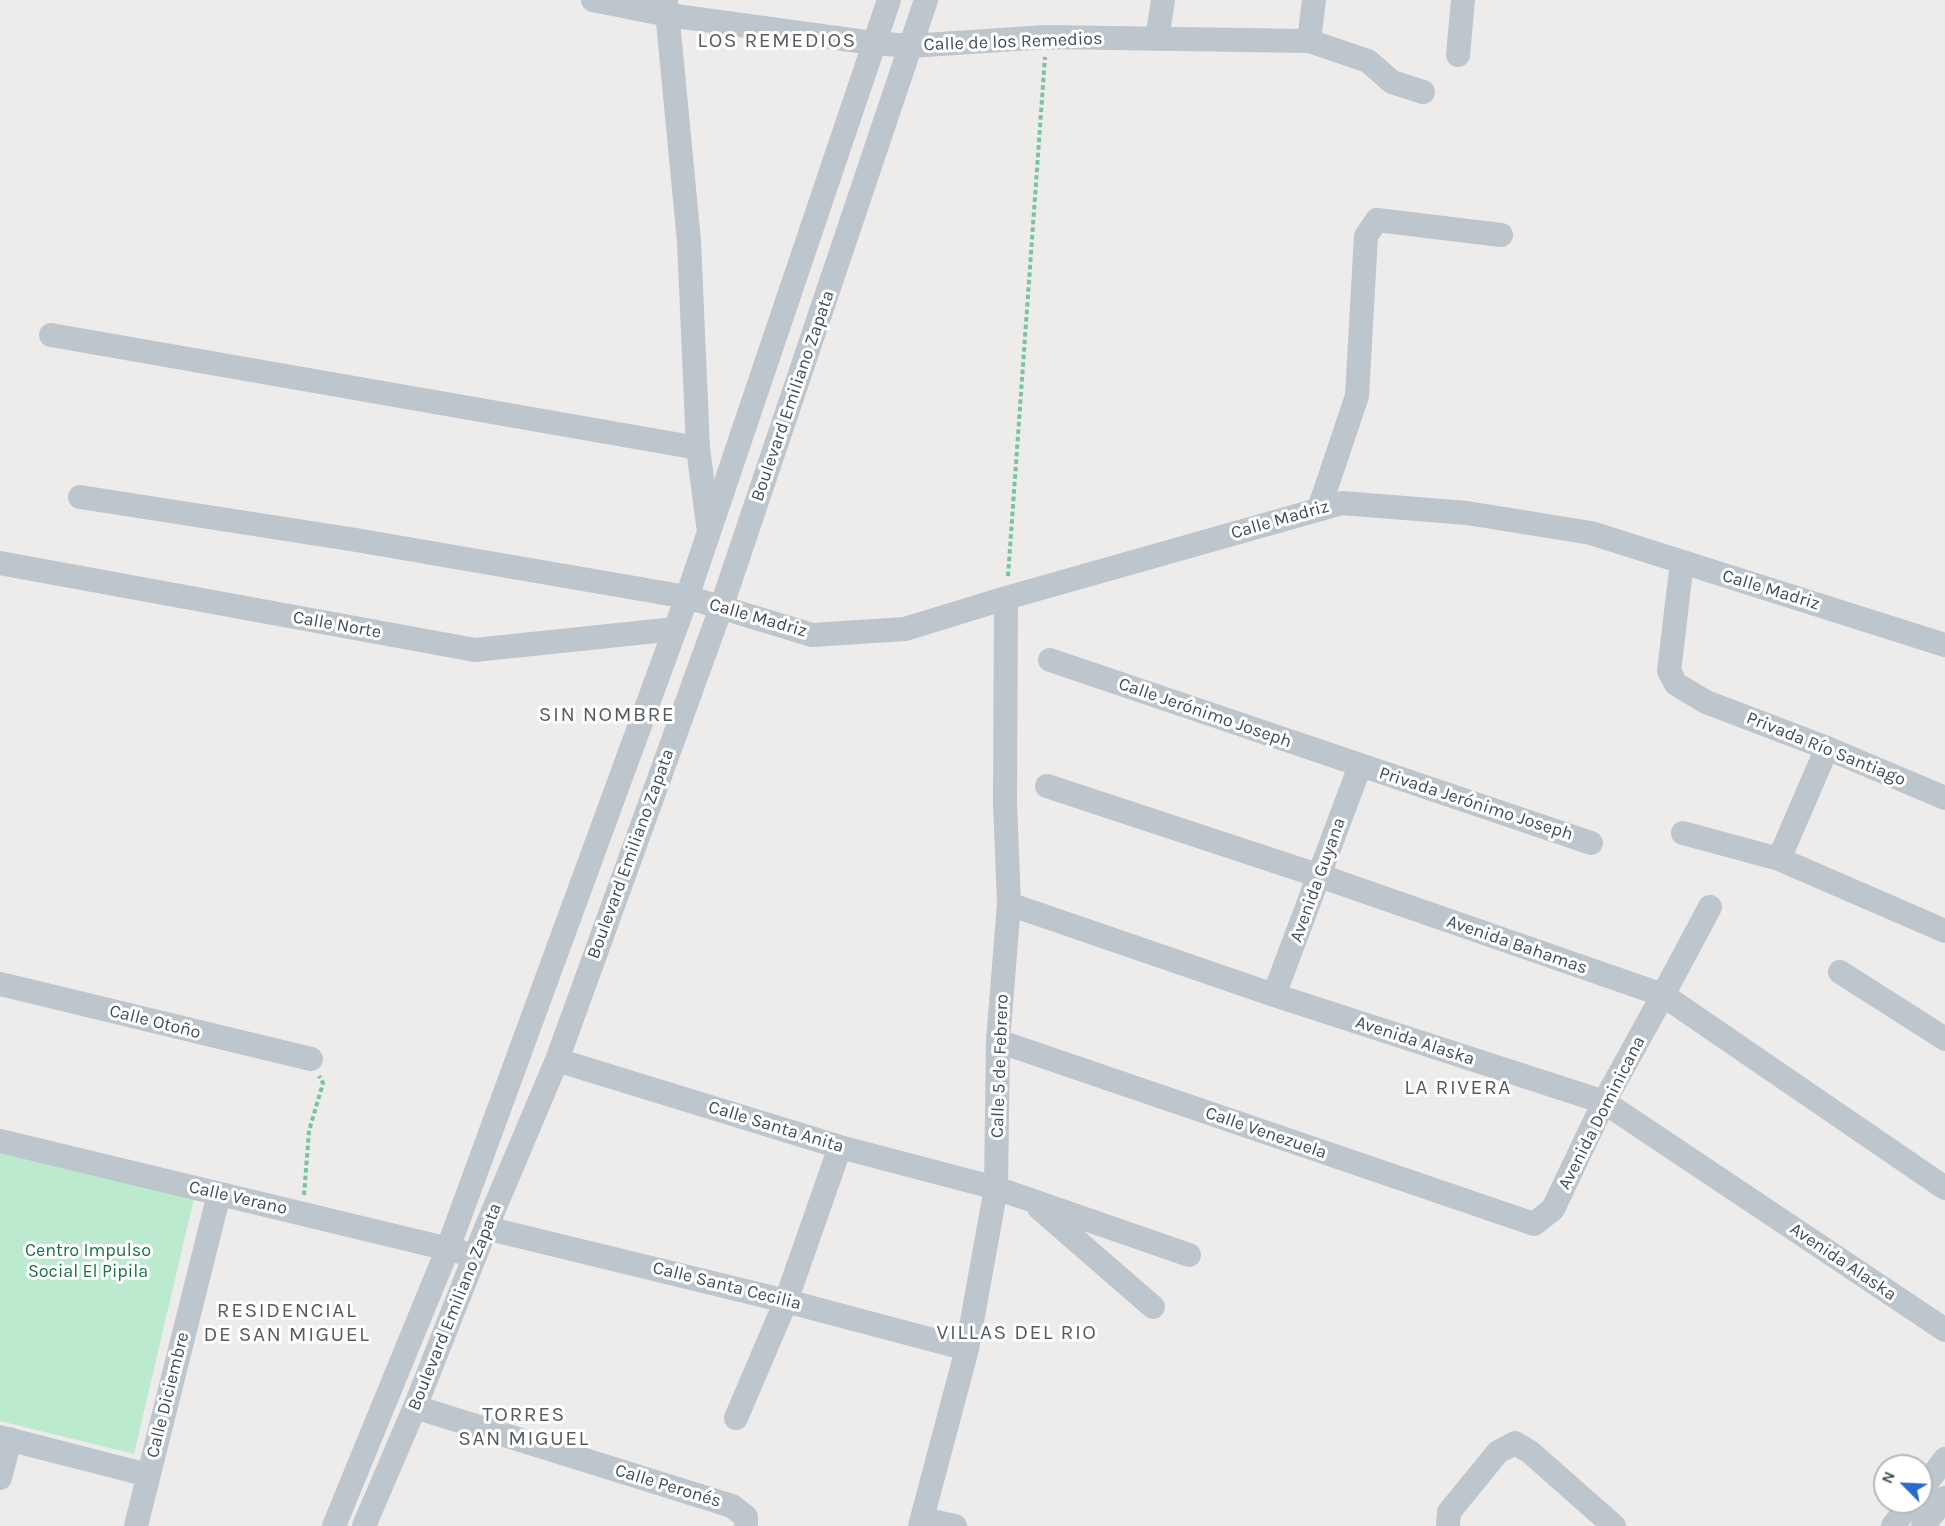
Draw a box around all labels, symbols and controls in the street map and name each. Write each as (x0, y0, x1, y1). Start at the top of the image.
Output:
district label: LOS REMEDIOS (697, 28, 857, 54)
street label: Calle de los Remedios (923, 28, 1103, 56)
street label: Boulevard Emiliano Zapata (747, 288, 839, 504)
street label: Calle Madriz (1229, 496, 1331, 544)
street label: Calle Madriz (1720, 565, 1822, 615)
street label: Calle Madriz (707, 594, 809, 642)
street label: Calle Norte (291, 607, 383, 643)
street label: Calle Jerónimo Joseph (1116, 673, 1294, 753)
district label: SIN NOMBRE (539, 702, 675, 728)
street label: Privada Río Santiago (1743, 707, 1909, 791)
street label: Boulevard Emiliano Zapata (583, 746, 679, 962)
street label: Privada Jerónimo Joseph (1376, 762, 1576, 846)
street label: Avenida Guyana (1285, 815, 1351, 945)
street label: Avenida Bahamas (1444, 911, 1590, 979)
street label: Calle 5 de Febrero (987, 994, 1013, 1138)
street label: Calle Otoño (107, 1000, 203, 1044)
street label: Avenida Alaska (1353, 1012, 1477, 1070)
street label: Avenida Dominicana (1554, 1033, 1650, 1193)
district label: LA RIVERA (1404, 1075, 1512, 1101)
street label: Calle Santa Anita (706, 1096, 846, 1158)
street label: Calle Venezuela (1202, 1102, 1330, 1164)
street label: Calle Verano (187, 1176, 289, 1220)
street label: Boulevard Emiliano Zapata (403, 1200, 507, 1414)
street label: Avenida Alaska (1786, 1218, 1900, 1306)
park label: Centro Impulso Social El Pipila (25, 1240, 151, 1282)
street label: Calle Santa Cecilia (650, 1257, 804, 1315)
district label: RESIDENCIAL DE SAN MIGUEL (204, 1298, 370, 1348)
district label: VILLAS DEL RIO (937, 1320, 1097, 1346)
street label: Calle Diciembre (142, 1330, 194, 1460)
district label: TORRES SAN MIGUEL (458, 1402, 590, 1452)
north arrow (1873, 1454, 1933, 1514)
street label: Calle Peronés (612, 1460, 724, 1512)
text: N (1877, 1468, 1899, 1486)

